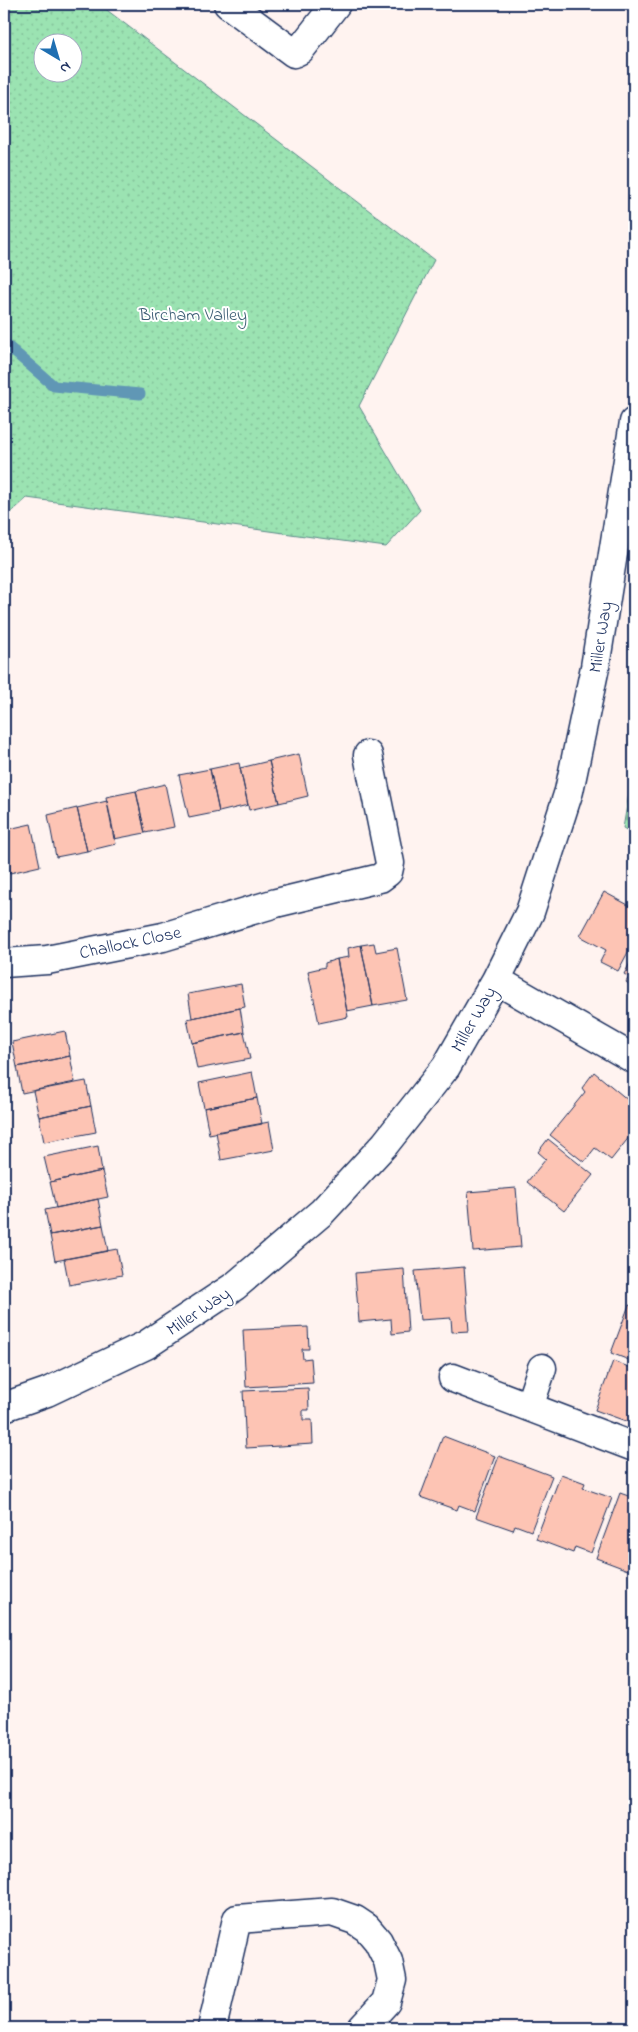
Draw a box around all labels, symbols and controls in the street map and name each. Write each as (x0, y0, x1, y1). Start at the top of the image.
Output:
north arrow (32, 32, 82, 82)
text: N (55, 56, 75, 78)
park label: Bircham Valley (138, 303, 247, 329)
street label: Miller Way (584, 600, 620, 675)
street label: Challock Close (77, 920, 185, 967)
street label: Miller Way (445, 982, 504, 1058)
street label: Miller Way (162, 1282, 236, 1344)

